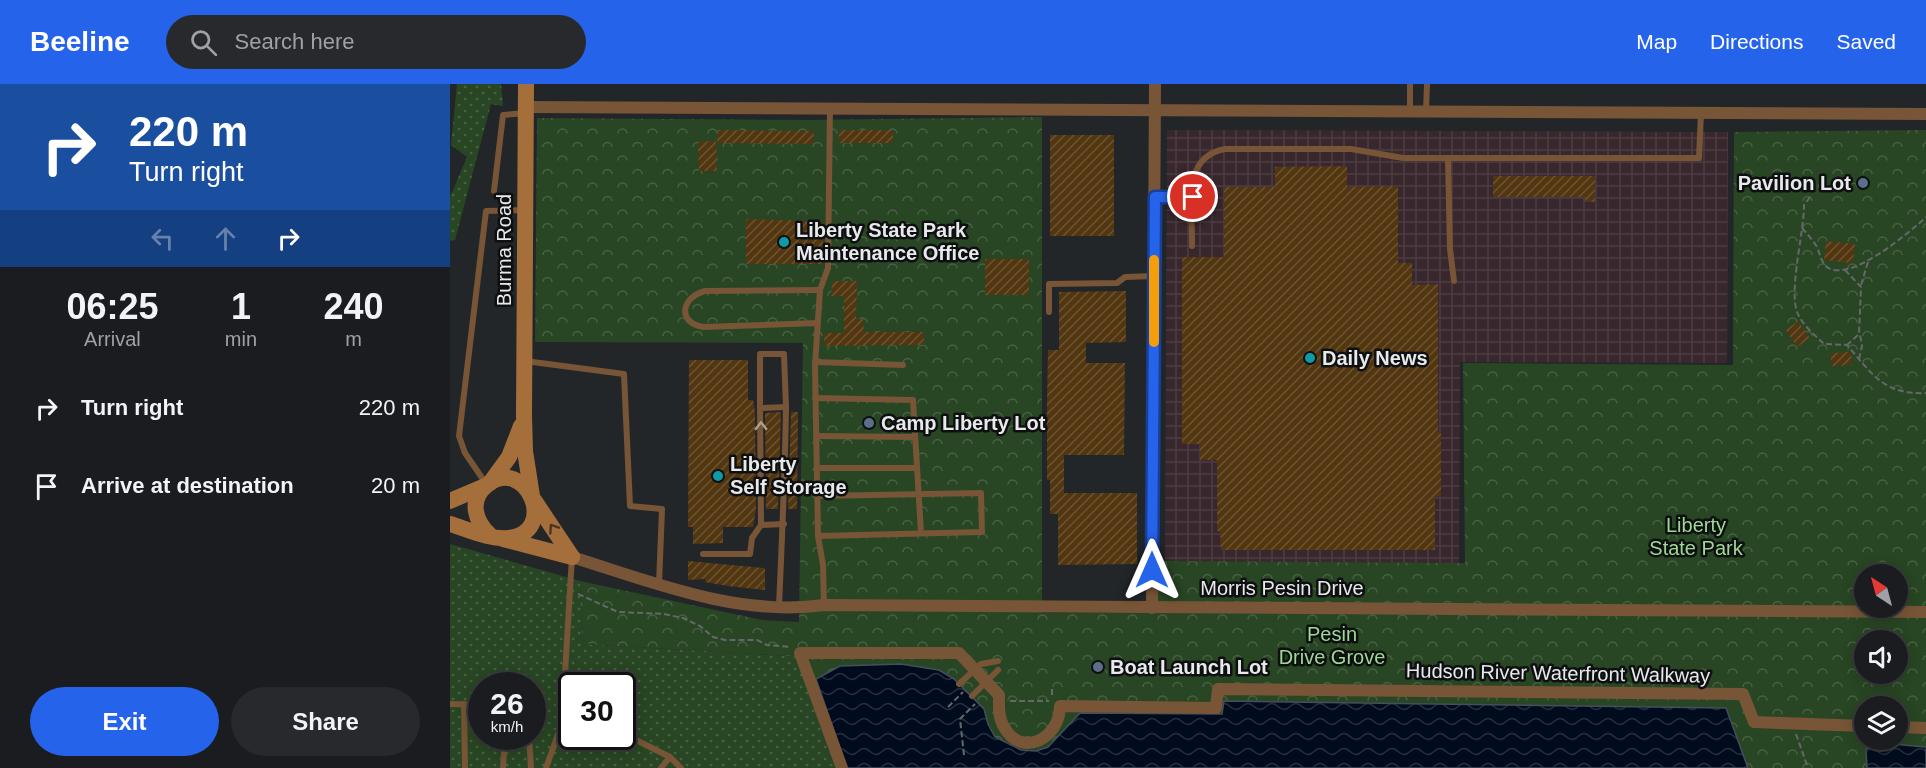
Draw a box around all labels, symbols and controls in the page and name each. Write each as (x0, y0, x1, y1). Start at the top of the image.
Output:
search box (166, 15, 586, 69)
text: Beeline (30, 26, 130, 57)
icon: search (187, 26, 220, 59)
text: Search here (235, 29, 354, 54)
text: Map (1636, 30, 1677, 53)
text: Directions (1710, 30, 1803, 53)
text: Saved (1836, 30, 1896, 53)
icon: right (30, 108, 108, 186)
text: 220 m (129, 108, 248, 155)
text: Turn right (129, 157, 244, 187)
pin (1167, 171, 1218, 222)
place label: Pavilion Lot (1738, 172, 1851, 194)
marker: Pavilion Lot (1856, 176, 1870, 190)
icon: arrive (1176, 180, 1209, 213)
street label: Burma Road (493, 194, 515, 306)
place label: Liberty State Park Maintenance Office (796, 219, 979, 264)
icon: left (146, 222, 179, 255)
icon: ahead (209, 222, 242, 255)
icon: right (272, 222, 305, 255)
marker: Liberty State Park Maintenance Office (777, 235, 791, 249)
text: 06:25 (66, 286, 158, 327)
text: 1 (231, 286, 251, 327)
text: 240 (323, 286, 384, 327)
text: Arrival (84, 328, 141, 350)
text: min (225, 328, 257, 350)
text: m (345, 328, 362, 350)
place label: Daily News (1322, 347, 1428, 369)
marker: Daily News (1303, 351, 1317, 365)
icon: right (30, 392, 63, 425)
text: Turn right (81, 395, 183, 420)
text: 220 m (359, 395, 420, 420)
place label: Camp Liberty Lot (881, 412, 1046, 434)
marker: Camp Liberty Lot (862, 416, 876, 430)
one-way arrow (754, 422, 767, 431)
place label: Liberty Self Storage (730, 453, 847, 498)
marker: Liberty Self Storage (711, 469, 725, 483)
icon: arrive (30, 470, 63, 503)
text: Arrive at destination (81, 473, 294, 498)
text: 20 m (371, 473, 420, 498)
park label: Liberty State Park (1649, 514, 1744, 559)
one-way arrow (549, 524, 560, 535)
position arrow (1120, 538, 1184, 602)
north arrow (1854, 564, 1908, 618)
map controls (1854, 564, 1908, 750)
street label: Morris Pesin Drive (1200, 577, 1364, 599)
park label: Pesin Drive Grove (1279, 623, 1385, 668)
button: sound (1854, 630, 1908, 684)
place label: Boat Launch Lot (1110, 656, 1268, 678)
street label: Hudson River Waterfront Walkway (1406, 659, 1710, 687)
marker: Boat Launch Lot (1091, 660, 1105, 674)
speed limit sign: 30 (558, 672, 636, 750)
button: Exit (30, 687, 219, 756)
button: Share (231, 687, 420, 756)
text: 26 (490, 687, 524, 720)
button: layers (1854, 696, 1908, 750)
text: km/h (491, 718, 523, 735)

